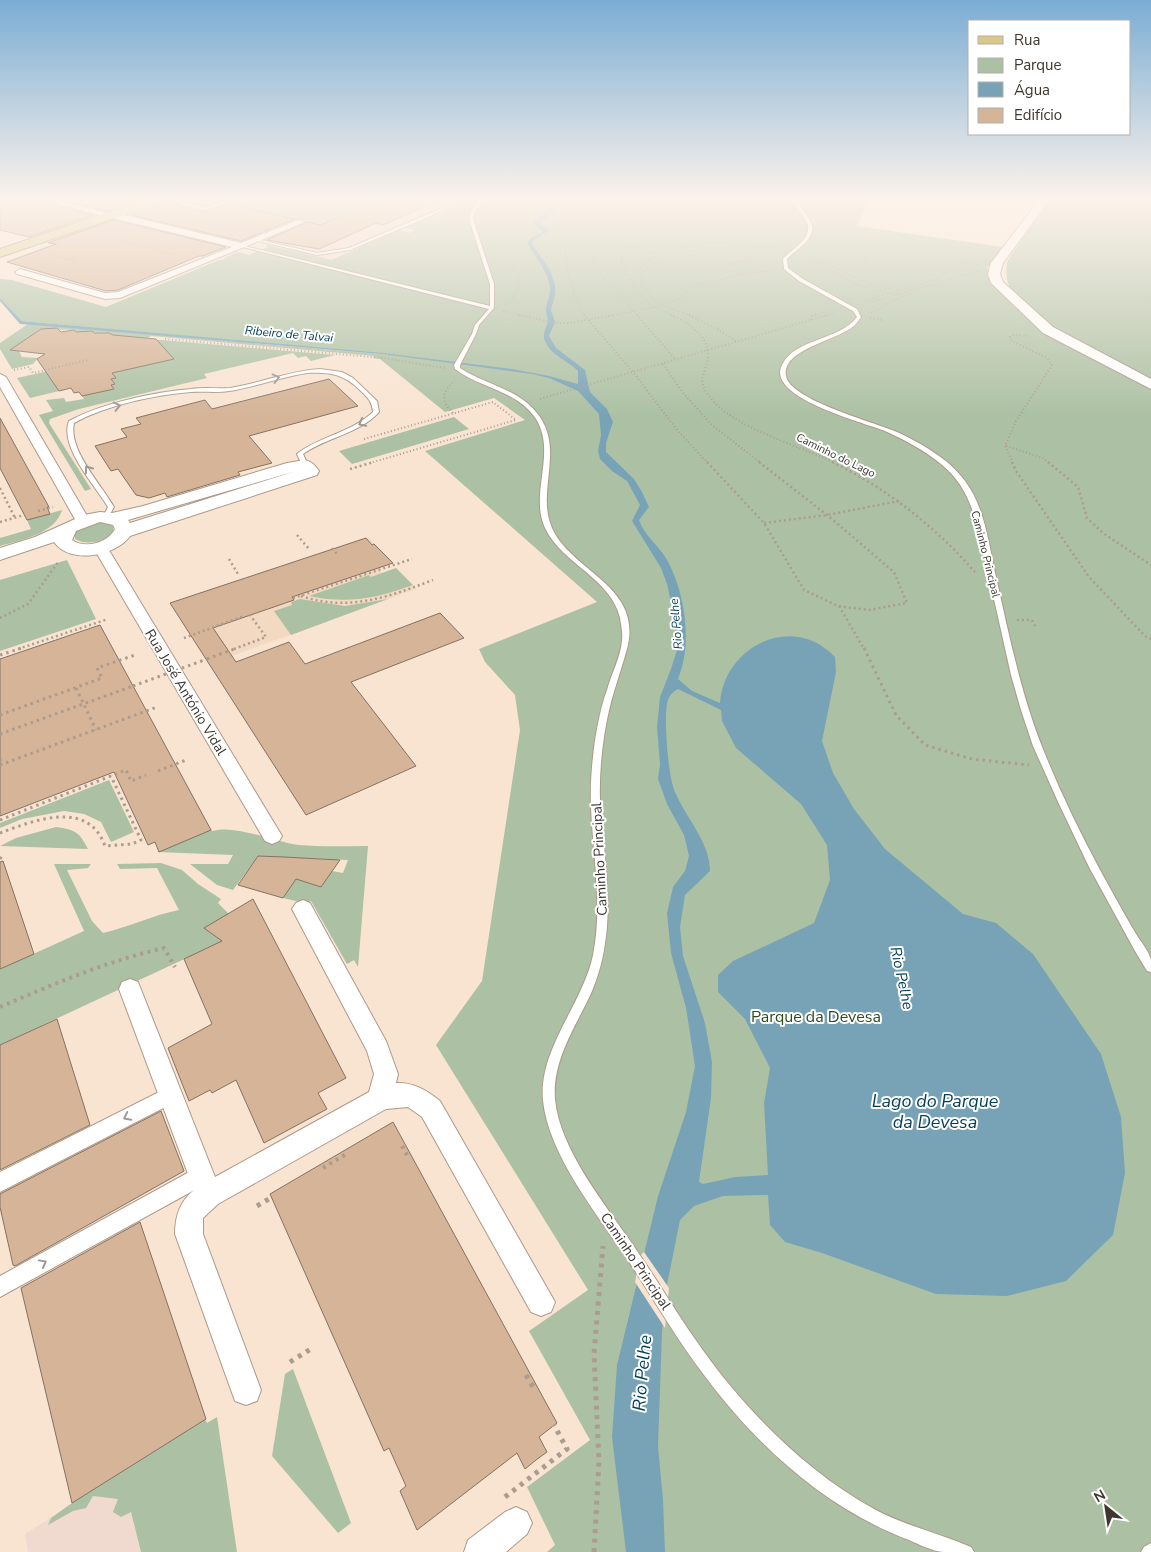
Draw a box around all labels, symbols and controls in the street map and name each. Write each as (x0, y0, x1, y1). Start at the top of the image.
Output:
legend (968, 20, 1131, 135)
text: Rua (1014, 30, 1040, 50)
text: Parque (1014, 55, 1062, 75)
text: Água (1014, 80, 1050, 100)
text: Edifício (1014, 105, 1062, 125)
water label: Ribeiro de Talvai (244, 322, 334, 346)
one-way arrow (272, 373, 281, 384)
one-way arrow (113, 401, 122, 412)
one-way arrow (358, 417, 367, 427)
street label: Caminho do Lago (794, 430, 878, 481)
one-way arrow (85, 465, 94, 475)
street label: Caminho Principal (967, 509, 1004, 600)
water label: Rio Pelhe (666, 597, 686, 650)
street label: Rua José António Vidal (140, 626, 231, 760)
street label: Caminho Principal (587, 801, 612, 916)
water label: Rio Pelhe (886, 945, 918, 1011)
park label: Parque da Devesa (751, 1006, 881, 1028)
water label: Lago do Parque da Devesa (872, 1089, 999, 1134)
one-way arrow (123, 1111, 132, 1121)
street label: Caminho Principal (596, 1209, 676, 1314)
one-way arrow (37, 1259, 46, 1269)
water label: Rio Pelhe (627, 1333, 657, 1412)
north arrow (1081, 1482, 1131, 1532)
text: N (1090, 1485, 1109, 1507)

